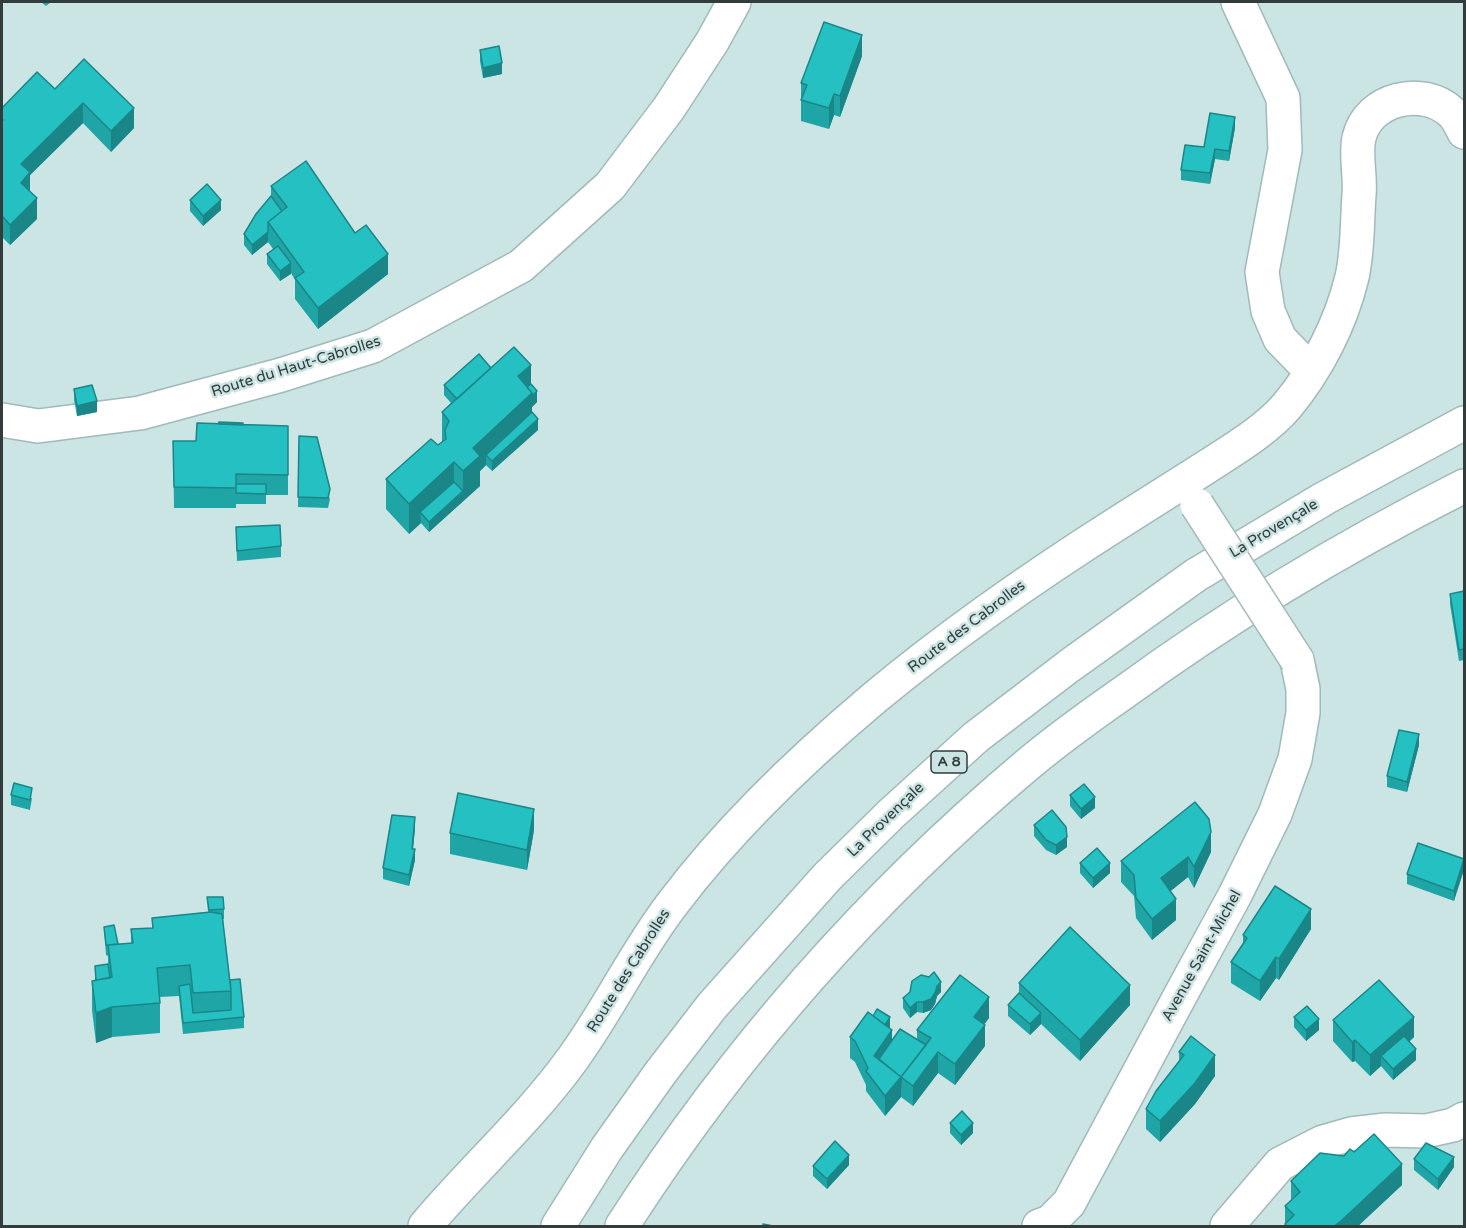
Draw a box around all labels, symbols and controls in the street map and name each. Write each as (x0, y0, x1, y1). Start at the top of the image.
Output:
street label: Route du Haut-Cabrolles (209, 333, 383, 401)
street label: La Provençale (1227, 496, 1321, 562)
street label: Route des Cabrolles (905, 577, 1029, 677)
road number: A 8 (931, 751, 967, 773)
street label: La Provençale (844, 779, 928, 861)
street label: Avenue Saint-Michel (1158, 887, 1246, 1025)
street label: Route des Cabrolles (584, 906, 674, 1036)

